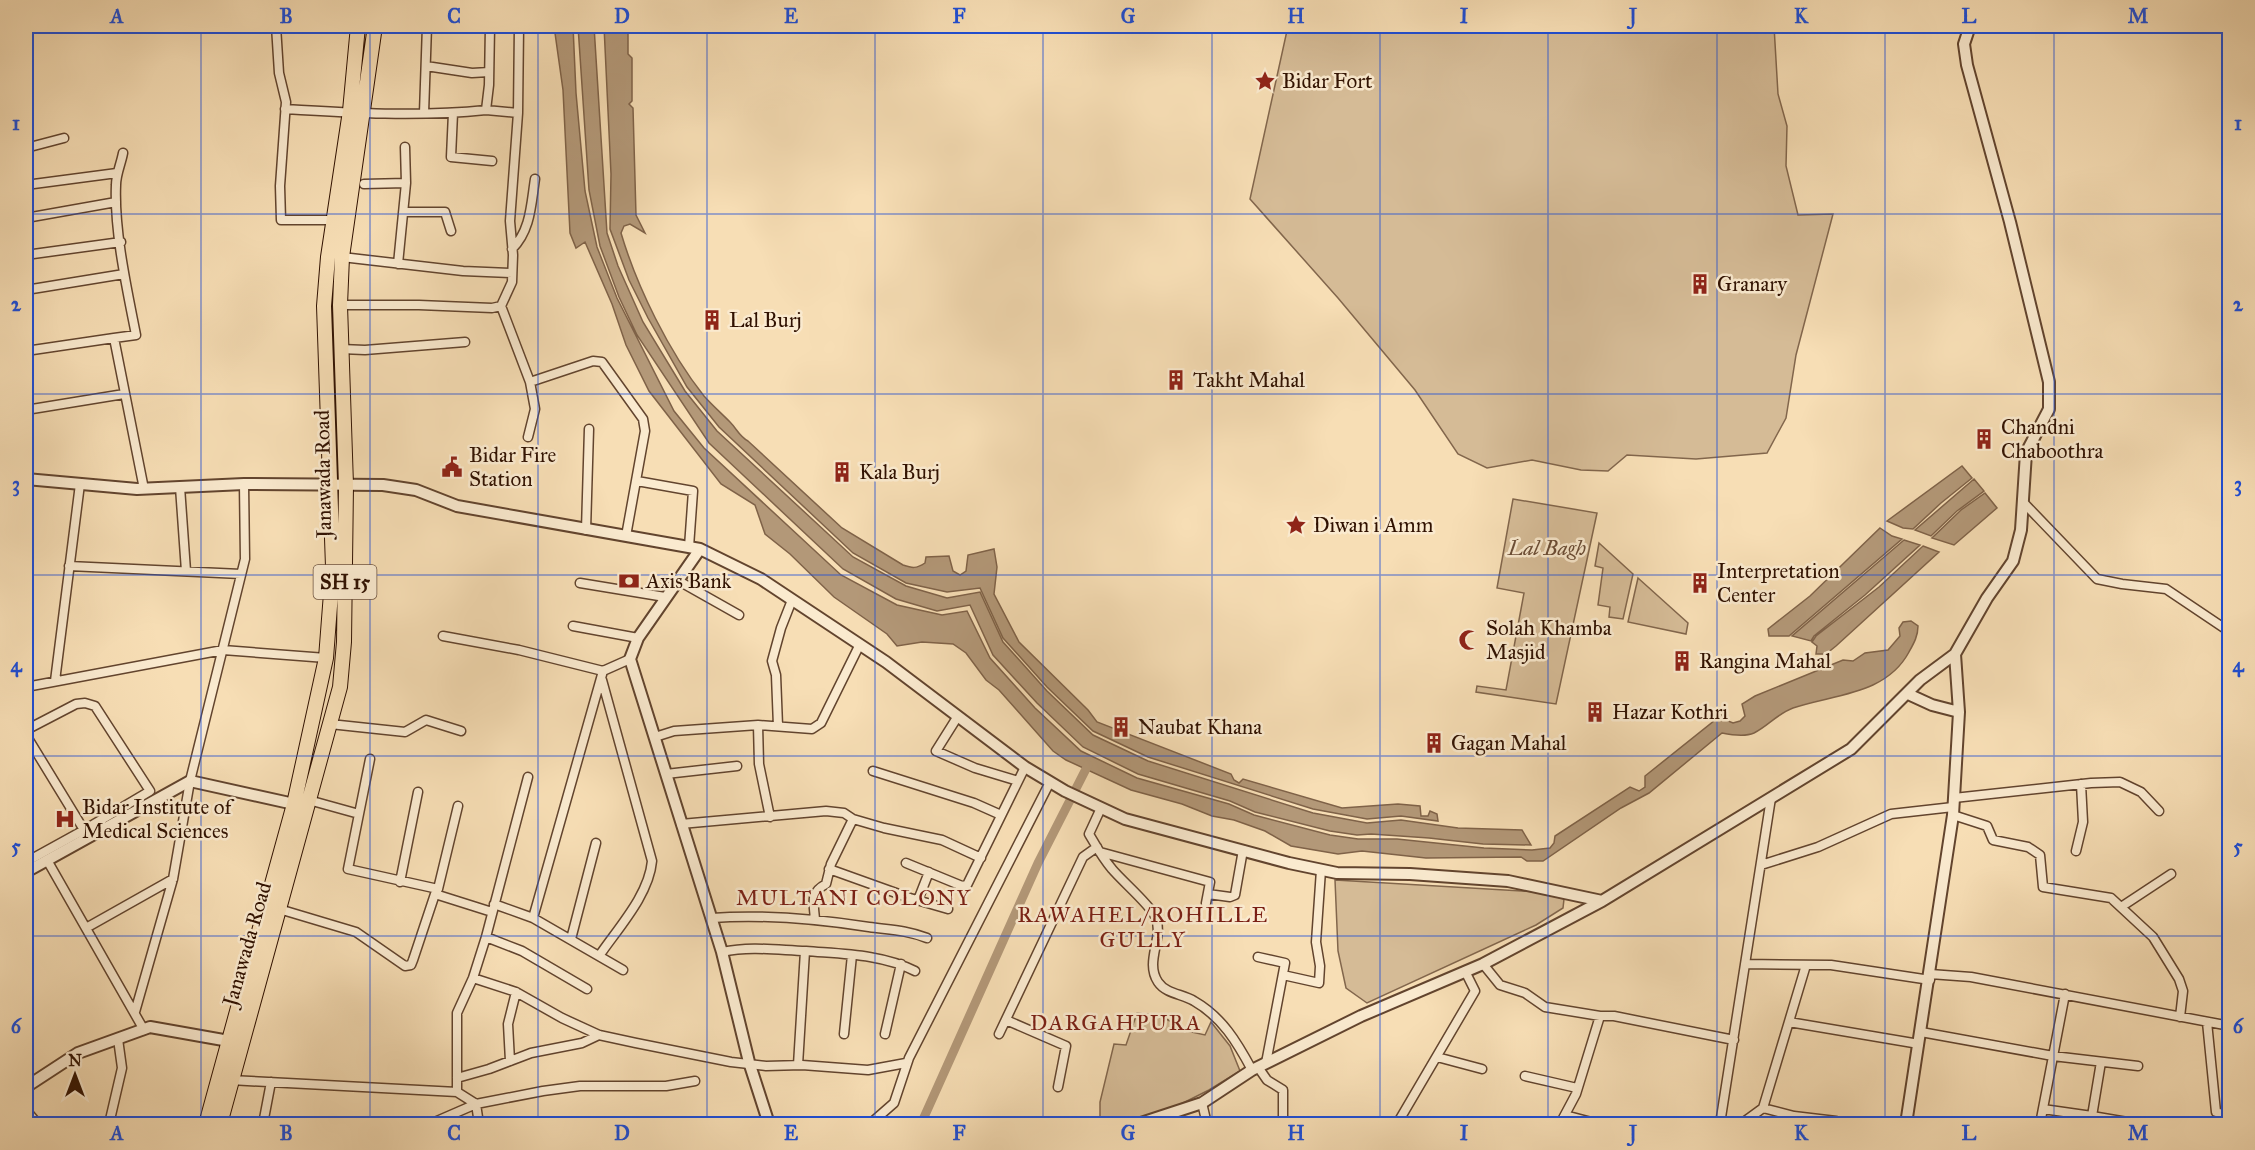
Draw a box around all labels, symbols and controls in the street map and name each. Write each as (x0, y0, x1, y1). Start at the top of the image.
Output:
text: A (108, 4, 124, 28)
text: B (279, 4, 293, 28)
text: C (447, 4, 461, 28)
text: D (614, 4, 630, 28)
text: E (784, 4, 799, 28)
text: F (952, 4, 966, 28)
text: G (1121, 4, 1136, 28)
text: H (1287, 4, 1305, 28)
text: I (1460, 4, 1469, 28)
text: J (1626, 4, 1638, 30)
text: K (1794, 4, 1809, 28)
text: L (1962, 4, 1977, 28)
text: M (2128, 4, 2149, 28)
place label: Bidar Fort (1282, 68, 1373, 94)
place icon: Bidar Fort (1253, 69, 1277, 93)
text: 1 (12, 111, 20, 135)
text: 1 (2234, 111, 2242, 135)
place label: Granary (1717, 271, 1788, 297)
building icon: Granary (1688, 272, 1712, 296)
text: 2 (11, 292, 22, 316)
text: 2 (2233, 292, 2244, 316)
place label: Lal Burj (729, 307, 802, 333)
building icon: Lal Burj (700, 308, 724, 332)
place label: Takht Mahal (1193, 367, 1305, 393)
building icon: Takht Mahal (1164, 368, 1188, 392)
street label: Janawada Road (309, 409, 337, 540)
place label: Chandni Chaboothra (2001, 414, 2104, 464)
building icon: Chandni Chaboothra (1972, 427, 1996, 451)
place label: Bidar Fire Station (469, 442, 557, 492)
public building icon: Bidar Fire Station (440, 455, 464, 479)
place label: Kala Burj (859, 459, 940, 485)
building icon: Kala Burj (830, 460, 854, 484)
text: 3 (12, 472, 20, 497)
text: 3 (2234, 472, 2242, 497)
place label: Diwan i Amm (1313, 512, 1434, 538)
place icon: Diwan i Amm (1284, 513, 1308, 537)
park label: Lal Bagh (1507, 535, 1586, 561)
place label: Interpretation Center (1717, 558, 1840, 608)
road number: SH 15 (314, 565, 376, 599)
place label: Axis Bank (645, 568, 732, 594)
bank icon: Axis Bank (617, 569, 641, 593)
building icon: Interpretation Center (1688, 571, 1712, 595)
place label: Solah Khamba Masjid (1486, 615, 1612, 665)
mosque icon: Solah Khamba Masjid (1457, 628, 1481, 652)
place label: Rangina Mahal (1699, 648, 1831, 674)
building icon: Rangina Mahal (1670, 649, 1694, 673)
text: 4 (10, 653, 22, 678)
text: 4 (2232, 653, 2244, 678)
place label: Hazar Kothri (1612, 699, 1728, 725)
building icon: Hazar Kothri (1583, 700, 1607, 724)
place label: Naubat Khana (1138, 714, 1262, 740)
building icon: Naubat Khana (1109, 715, 1133, 739)
place label: Gagan Mahal (1451, 730, 1567, 756)
building icon: Gagan Mahal (1422, 731, 1446, 755)
place label: Bidar Institute of Medical Sciences (82, 794, 234, 844)
hospital icon: Bidar Institute of Medical Sciences (53, 807, 77, 831)
text: 5 (11, 834, 21, 858)
text: 5 (2233, 834, 2243, 858)
street label: Janawada Road (216, 878, 277, 1011)
district label: MULTANI COLONY (736, 884, 972, 911)
district label: RAWAHEL/ROHILLE GULLY (1017, 901, 1269, 953)
district label: DARGAHPURA (1030, 1009, 1202, 1036)
text: 6 (11, 1014, 23, 1038)
text: 6 (2233, 1014, 2245, 1038)
north arrow (45, 1045, 105, 1105)
text: N (68, 1051, 82, 1070)
text: A (108, 1121, 124, 1145)
text: B (279, 1121, 293, 1145)
text: C (447, 1121, 461, 1145)
text: D (614, 1121, 630, 1145)
text: E (784, 1121, 799, 1145)
text: F (952, 1121, 966, 1145)
text: G (1121, 1121, 1136, 1145)
text: H (1287, 1121, 1305, 1145)
text: I (1460, 1121, 1469, 1145)
text: J (1626, 1121, 1638, 1147)
text: K (1794, 1121, 1809, 1145)
text: L (1962, 1121, 1977, 1145)
text: M (2128, 1121, 2149, 1145)

